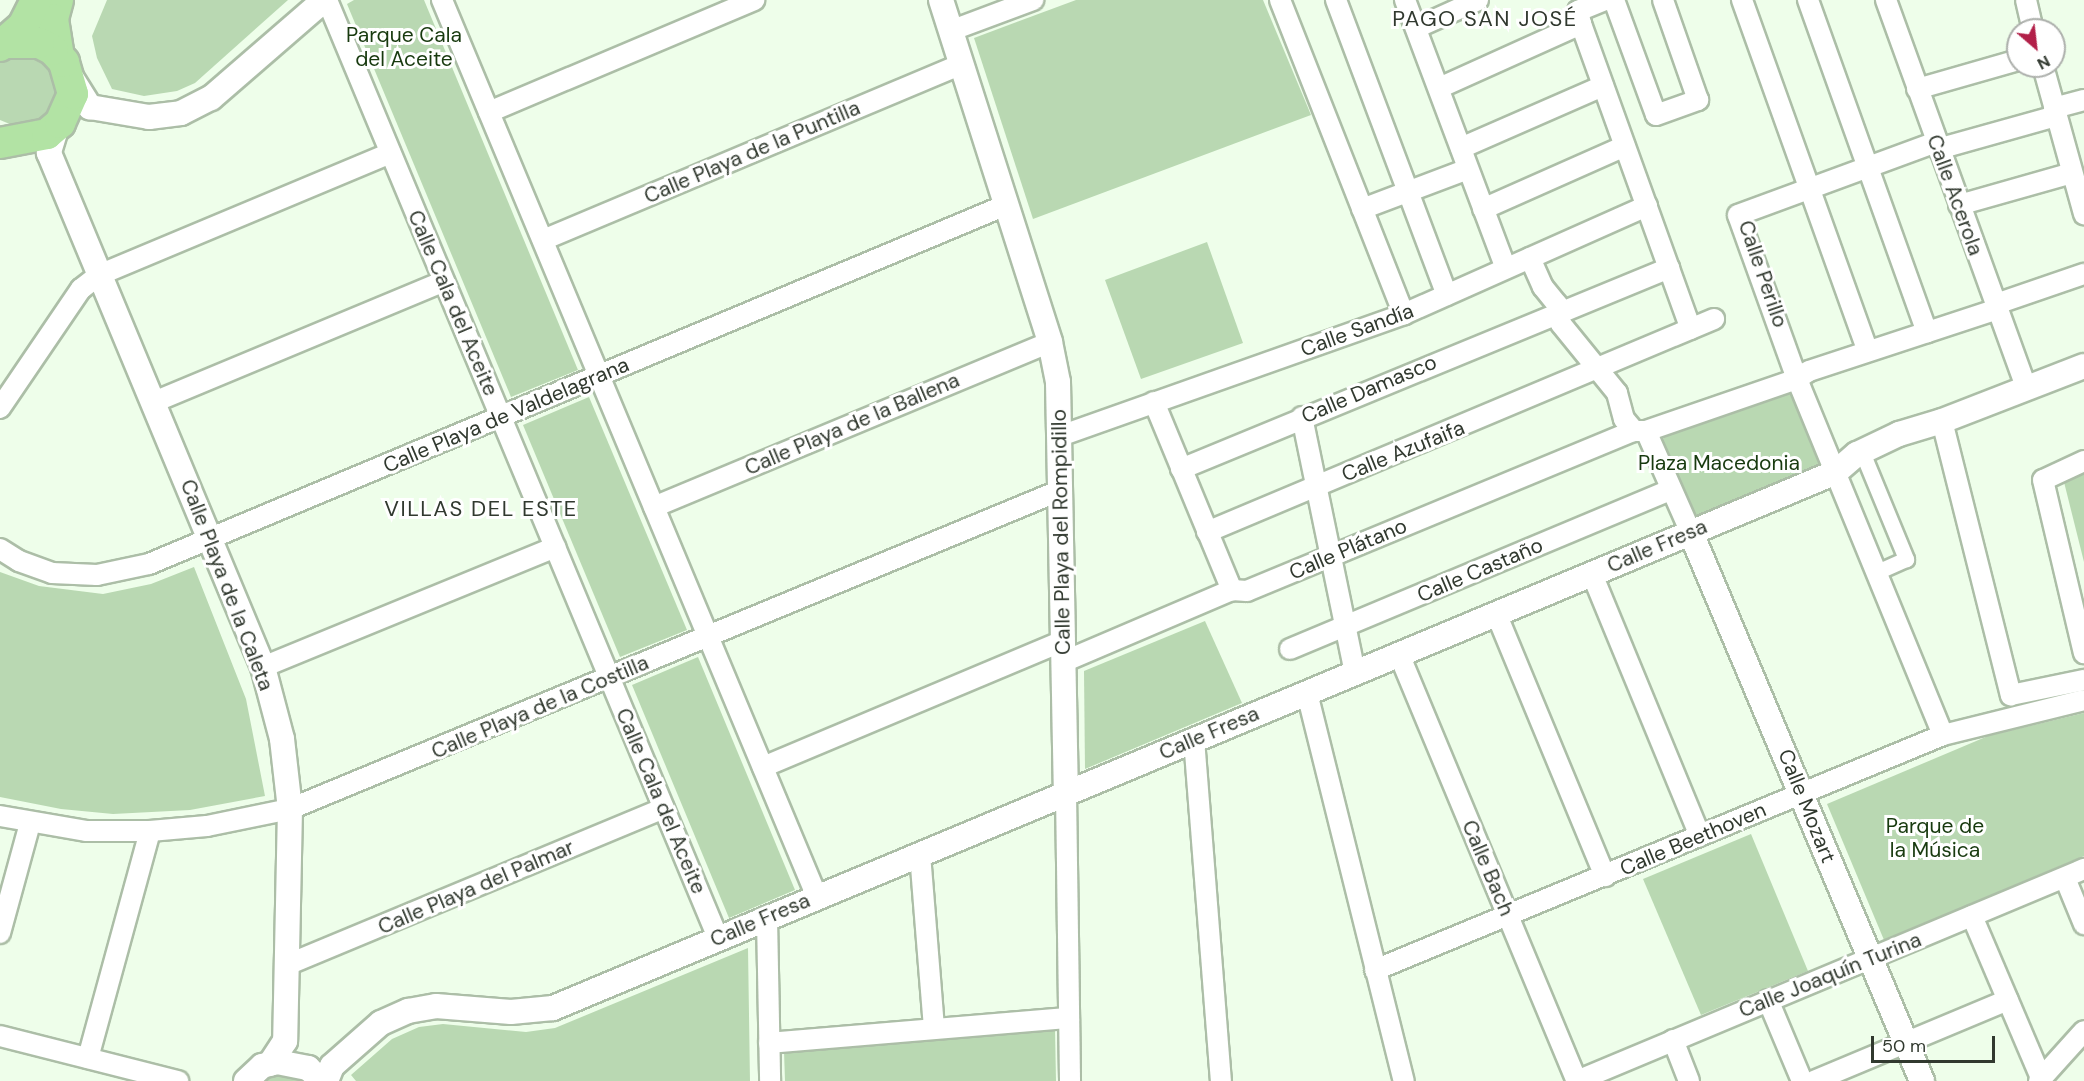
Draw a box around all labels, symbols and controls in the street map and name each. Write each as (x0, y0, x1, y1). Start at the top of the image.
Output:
district label: PAGO SAN JOSÉ (1392, 6, 1578, 32)
north arrow (2006, 18, 2066, 78)
park label: Parque Cala del Aceite (346, 22, 462, 72)
text: N (2034, 51, 2054, 75)
street label: Calle Playa de la Puntilla (640, 95, 864, 209)
street label: Calle Acerola (1922, 131, 1988, 259)
street label: Calle Cala del Aceite (403, 206, 503, 400)
street label: Calle Perillo (1733, 217, 1793, 331)
street label: Calle Sandía (1297, 298, 1417, 362)
street label: Calle Damasco (1298, 349, 1440, 429)
street label: Calle Playa de Valdelagrana (379, 352, 633, 478)
street label: Calle Playa de la Ballena (741, 367, 963, 481)
street label: Calle Playa del Rompidillo (1046, 409, 1076, 655)
street label: Calle Azufaifa (1338, 415, 1468, 487)
park label: Plaza Macedonia (1638, 450, 1800, 476)
street label: Calle Playa de la Caleta (175, 476, 279, 694)
district label: VILLAS DEL ESTE (384, 496, 578, 522)
street label: Calle Plátano (1285, 513, 1411, 585)
street label: Calle Fresa (1603, 514, 1711, 578)
street label: Calle Castaño (1413, 532, 1547, 608)
street label: Calle Playa de la Costilla (428, 650, 652, 764)
street label: Calle Fresa (1155, 701, 1263, 765)
street label: Calle Cala del Aceite (611, 704, 711, 898)
street label: Calle Mozart (1773, 745, 1841, 867)
street label: Calle Beethoven (1616, 797, 1770, 881)
park label: Parque de la Música (1886, 813, 1984, 863)
street label: Calle Bach (1457, 816, 1519, 920)
street label: Calle Playa del Palmar (374, 834, 578, 940)
street label: Calle Fresa (706, 888, 814, 952)
street label: Calle Joaquín Turina (1735, 927, 1925, 1023)
scale bar (1874, 1024, 1998, 1062)
text: 50 m (1882, 1034, 1926, 1058)

